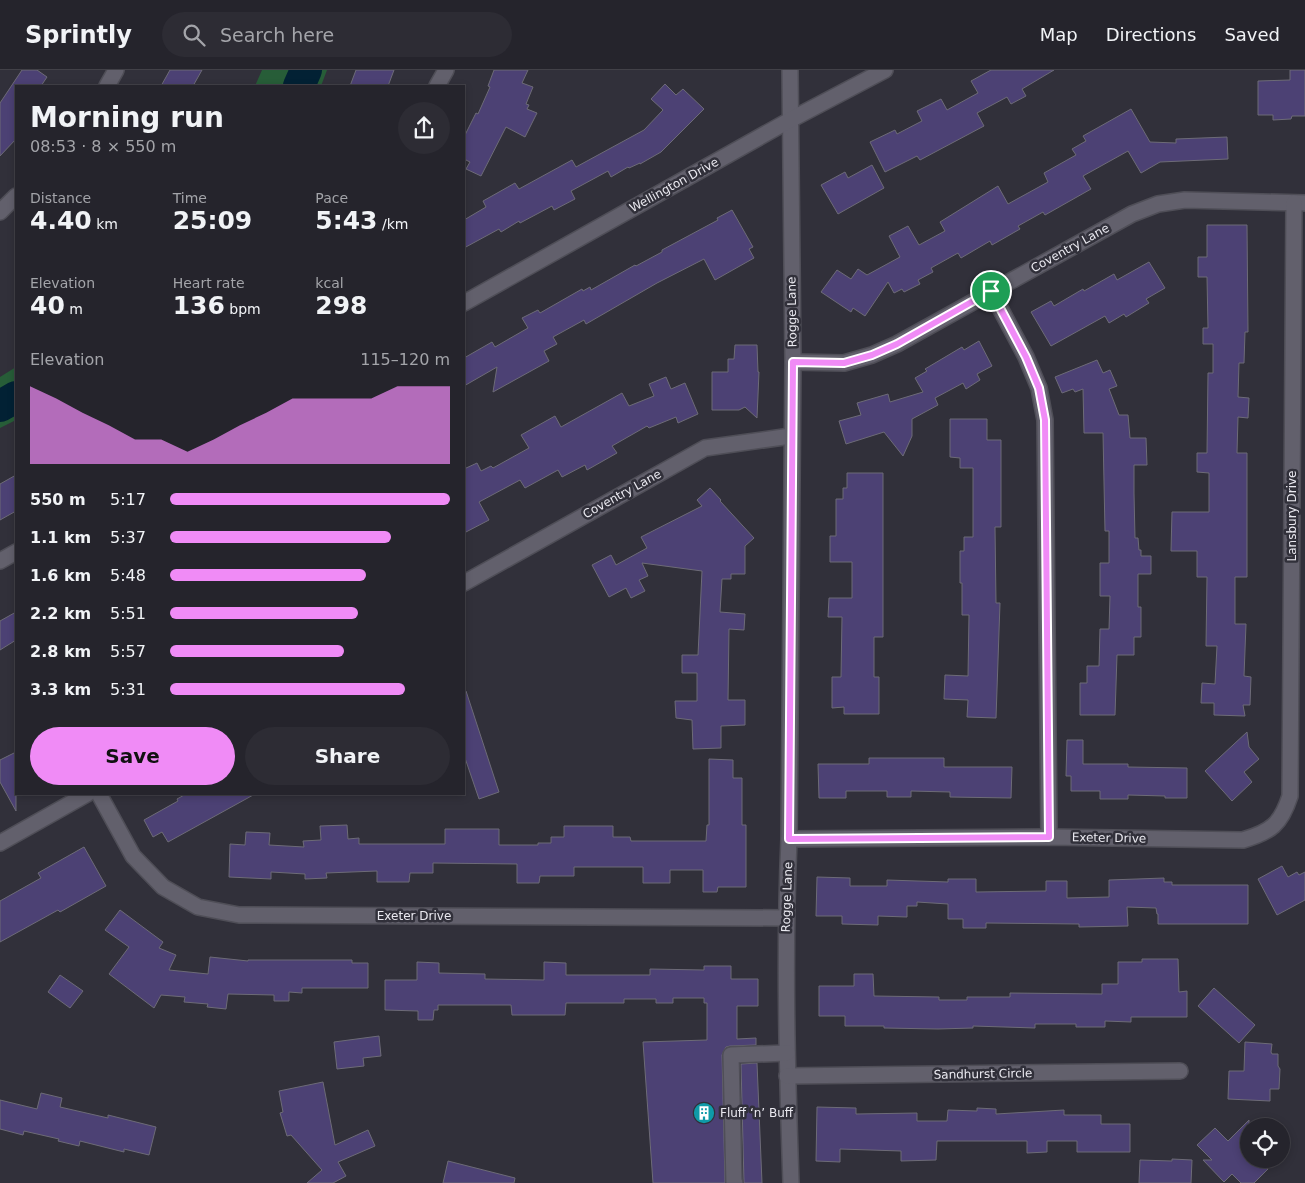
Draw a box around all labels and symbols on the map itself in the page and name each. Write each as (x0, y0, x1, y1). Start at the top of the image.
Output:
street label: Wellington Drive (627, 155, 721, 215)
street label: Coventry Lane (1028, 221, 1112, 275)
pin (970, 270, 1012, 312)
street label: Rogge Lane (784, 277, 800, 347)
street label: Coventry Lane (580, 467, 664, 521)
street label: Lansbury Drive (1285, 471, 1299, 561)
street label: Exeter Drive (1072, 830, 1146, 846)
street label: Rogge Lane (779, 861, 795, 933)
street label: Exeter Drive (377, 909, 451, 923)
street label: Sandhurst Circle (933, 1066, 1033, 1082)
building icon: Fluff ‘n’ Buff (692, 1101, 716, 1125)
place label: Fluff ‘n’ Buff (720, 1106, 794, 1120)

